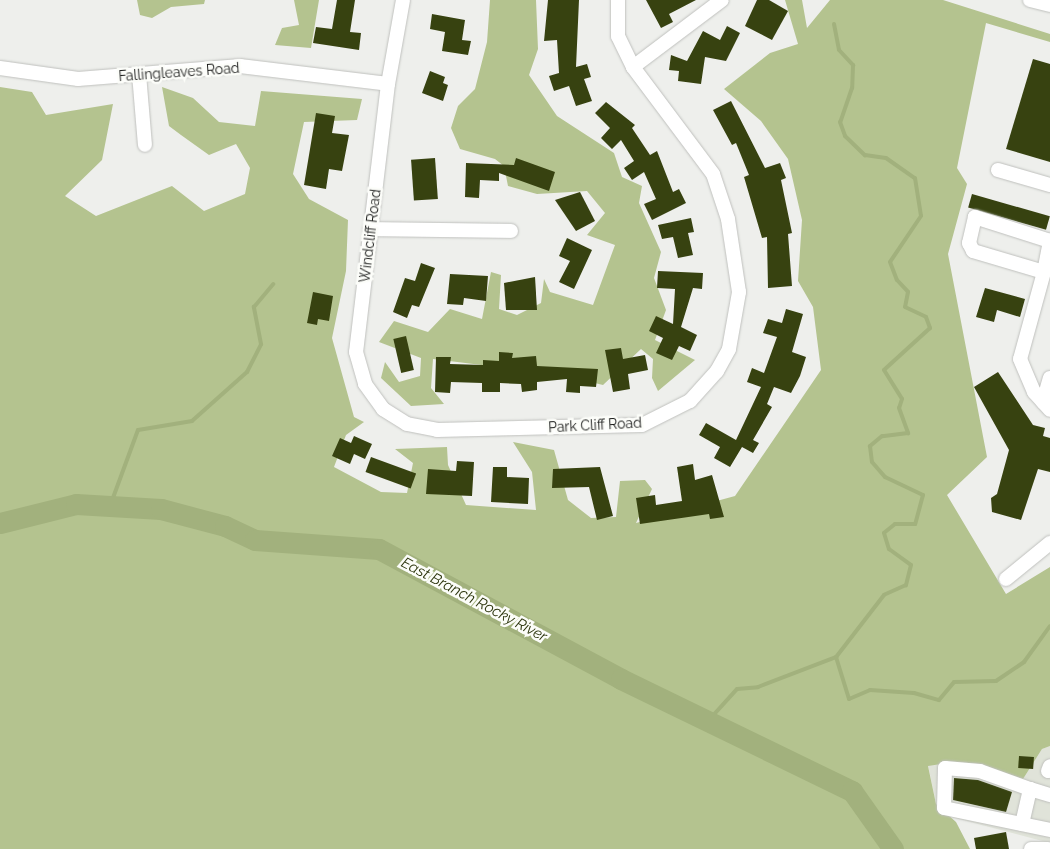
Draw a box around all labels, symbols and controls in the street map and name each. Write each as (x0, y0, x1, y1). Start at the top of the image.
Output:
street label: Fallingleaves Road (118, 59, 240, 85)
street label: Windcliff Road (356, 188, 384, 284)
street label: Park Cliff Road (548, 414, 642, 436)
water label: East Branch Rocky River (398, 554, 550, 646)

